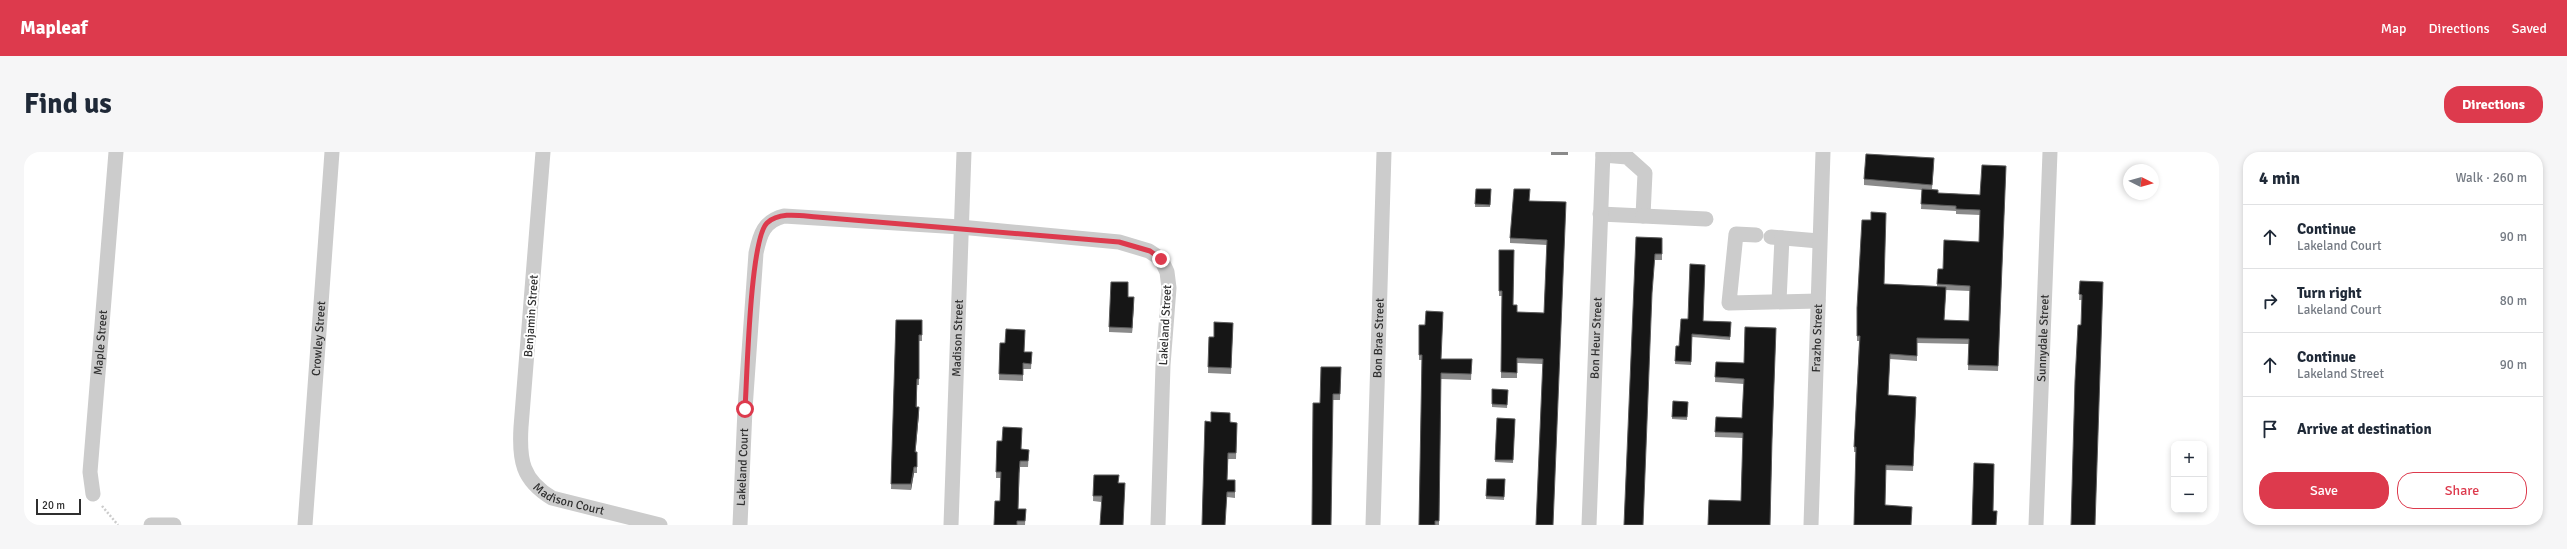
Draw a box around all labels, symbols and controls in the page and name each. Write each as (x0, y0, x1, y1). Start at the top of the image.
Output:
text: Mapleaf (20, 16, 88, 40)
text: Map (2381, 20, 2407, 37)
text: Directions (2429, 20, 2490, 37)
text: Saved (2512, 20, 2547, 37)
button: Directions (2444, 86, 2543, 123)
text: Find us (24, 87, 112, 121)
north arrow (2123, 164, 2159, 200)
text: 4 min (2259, 168, 2300, 189)
text: Walk · 260 m (2456, 170, 2527, 186)
text: Continue (2297, 220, 2356, 238)
icon: ahead (2259, 226, 2281, 248)
text: 90 m (2500, 229, 2527, 245)
text: Lakeland Court (2297, 238, 2382, 254)
route end (1152, 250, 1170, 268)
street label: Benjamin Street (521, 274, 542, 358)
street label: Lakeland Street (1156, 284, 1175, 366)
text: Turn right (2297, 284, 2362, 302)
icon: right (2259, 290, 2281, 312)
text: 80 m (2500, 293, 2527, 309)
street label: Sunnydale Street (2034, 294, 2053, 382)
street label: Bon Heur Street (1587, 297, 1606, 379)
street label: Bon Brae Street (1370, 298, 1388, 378)
street label: Madison Street (949, 299, 967, 377)
street label: Crowley Street (309, 301, 329, 377)
text: Lakeland Court (2297, 302, 2382, 318)
street label: Frazho Street (1809, 304, 1826, 373)
street label: Maple Street (91, 309, 111, 376)
text: Continue (2297, 348, 2356, 366)
icon: ahead (2259, 354, 2281, 376)
text: 90 m (2500, 357, 2527, 373)
text: Lakeland Street (2297, 366, 2384, 382)
route start (736, 400, 754, 418)
icon: arrive (2259, 418, 2281, 440)
text: Arrive at destination (2297, 420, 2432, 438)
street label: Lakeland Court (734, 428, 752, 506)
map controls (2171, 441, 2207, 513)
button: + (2171, 441, 2207, 477)
button: Save (2259, 472, 2389, 509)
button: Share (2397, 472, 2527, 509)
button: − (2171, 477, 2207, 513)
street label: Madison Court (530, 480, 606, 519)
scale bar (36, 497, 81, 516)
text: 20 m (42, 499, 65, 512)

